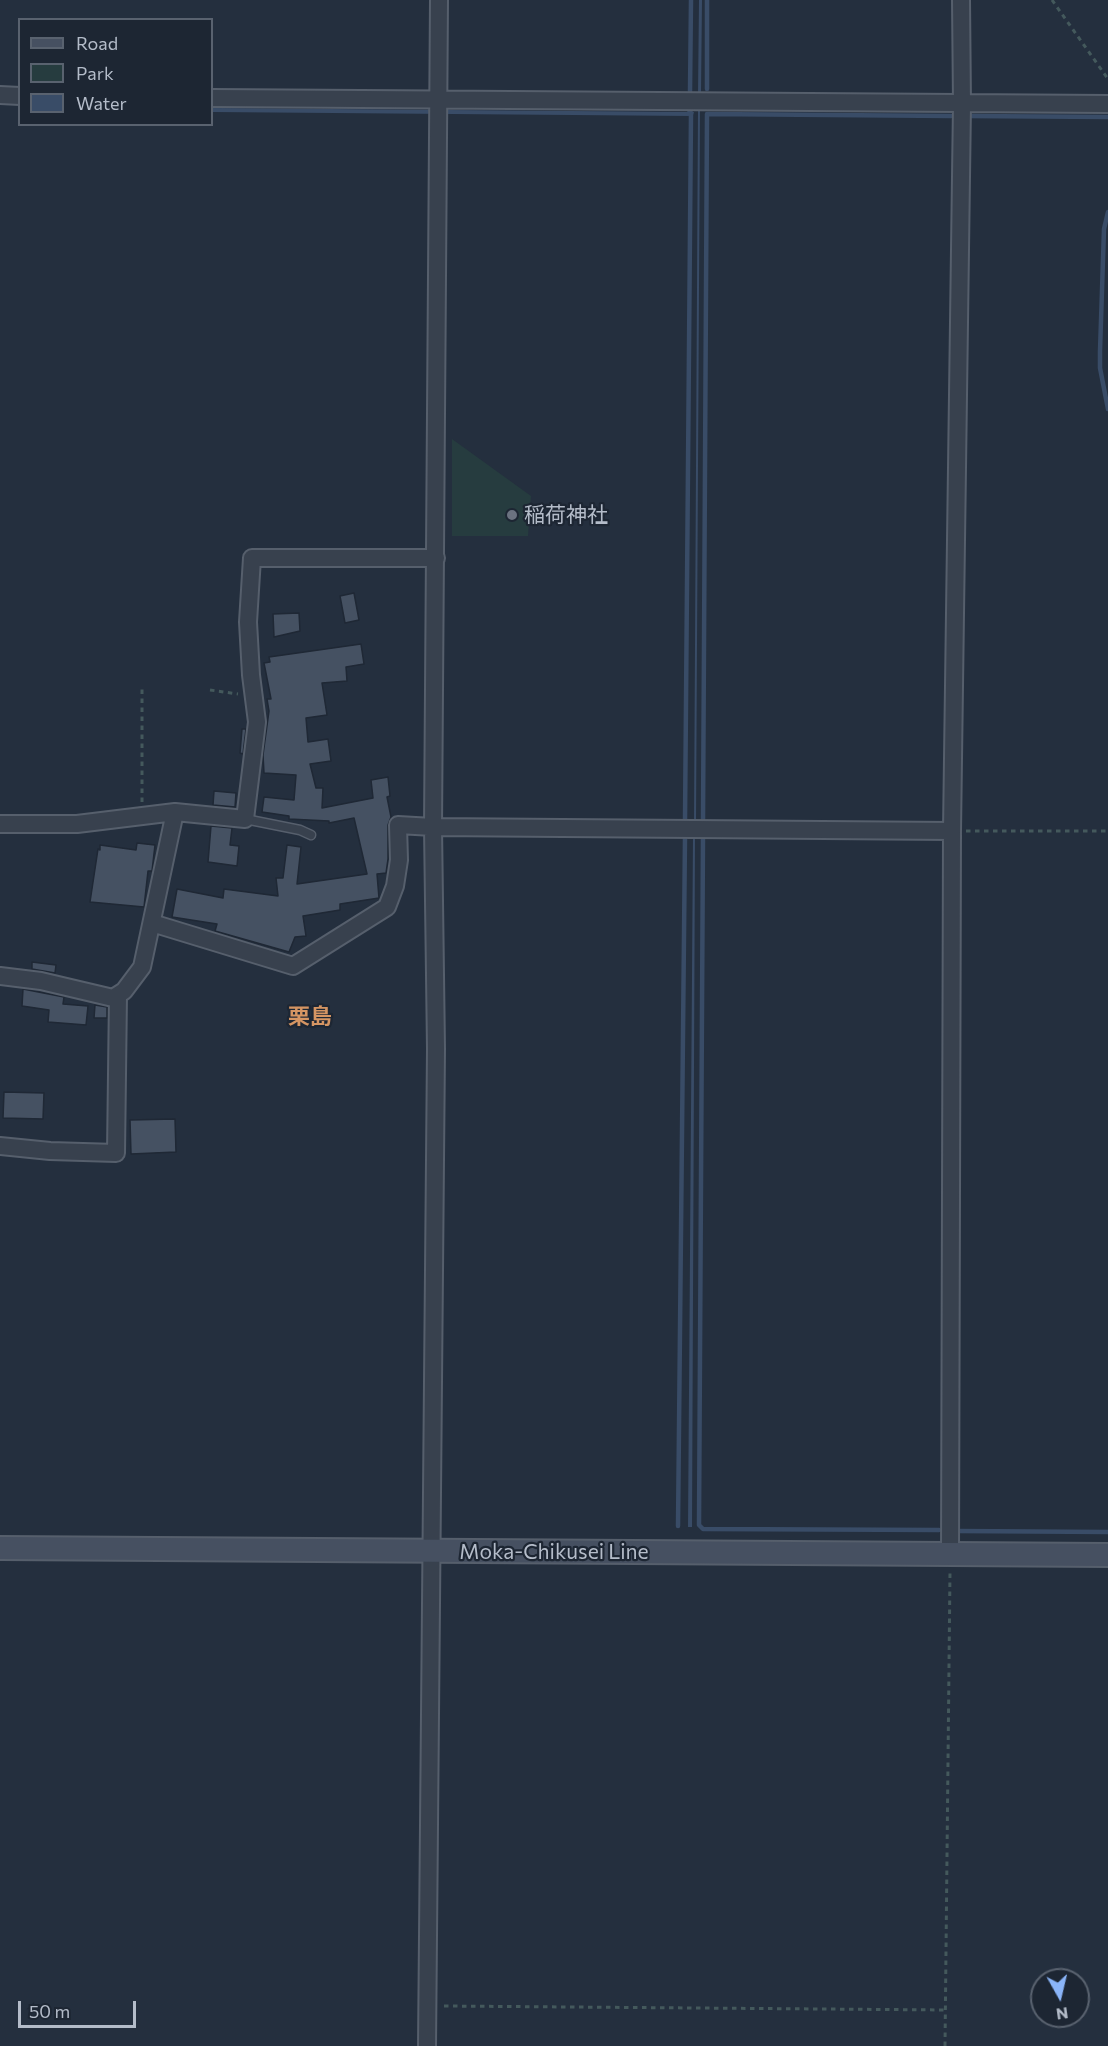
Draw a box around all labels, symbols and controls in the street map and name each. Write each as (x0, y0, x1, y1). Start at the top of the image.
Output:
legend (18, 18, 213, 126)
text: Road (76, 32, 118, 54)
text: Park (76, 62, 114, 84)
text: Water (76, 92, 127, 114)
place label: 稲荷神社 (524, 502, 608, 528)
marker: 稲荷神社 (505, 508, 519, 522)
district label: 栗島 (288, 1004, 332, 1030)
street label: Moka-Chikusei Line (459, 1539, 649, 1565)
north arrow (1030, 1968, 1090, 2028)
scale bar (21, 1989, 140, 2027)
text: 50 m (29, 2000, 70, 2022)
text: N (1055, 2004, 1070, 2025)

